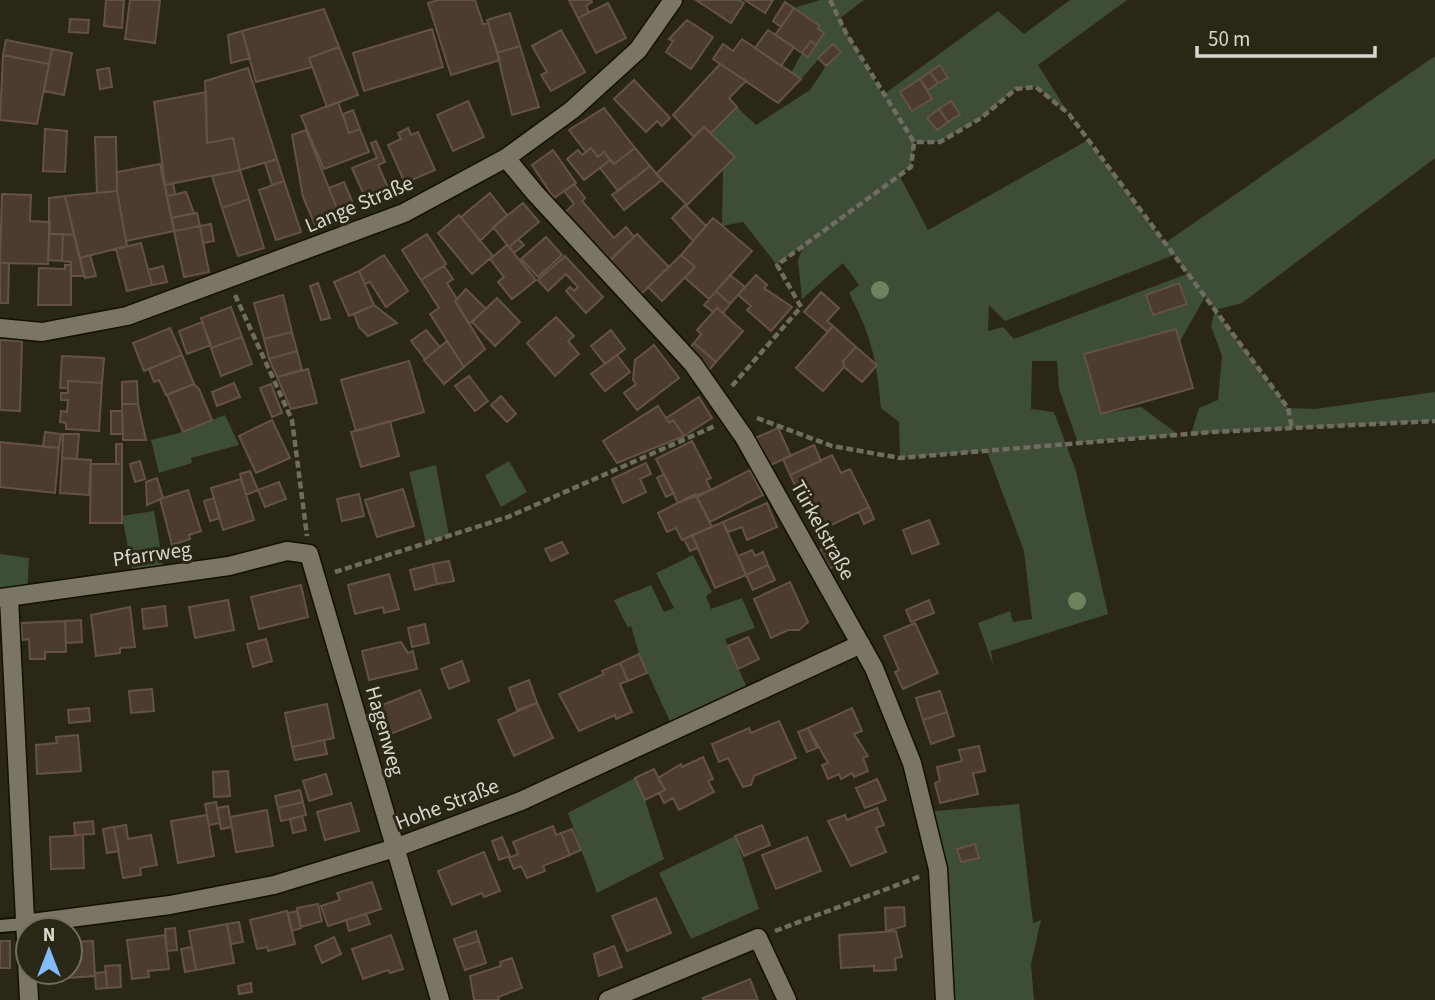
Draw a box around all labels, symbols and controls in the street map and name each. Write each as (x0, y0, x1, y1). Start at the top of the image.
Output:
scale bar (1197, 14, 1376, 58)
text: 50 m (1208, 24, 1250, 54)
street label: Lange Straße (300, 168, 418, 240)
street label: Türkelstraße (783, 475, 863, 585)
street label: Pfarrweg (111, 534, 194, 574)
street label: Hagenweg (358, 683, 412, 780)
street label: Hohe Straße (391, 770, 503, 838)
north arrow (14, 916, 84, 986)
text: N (43, 922, 55, 949)

